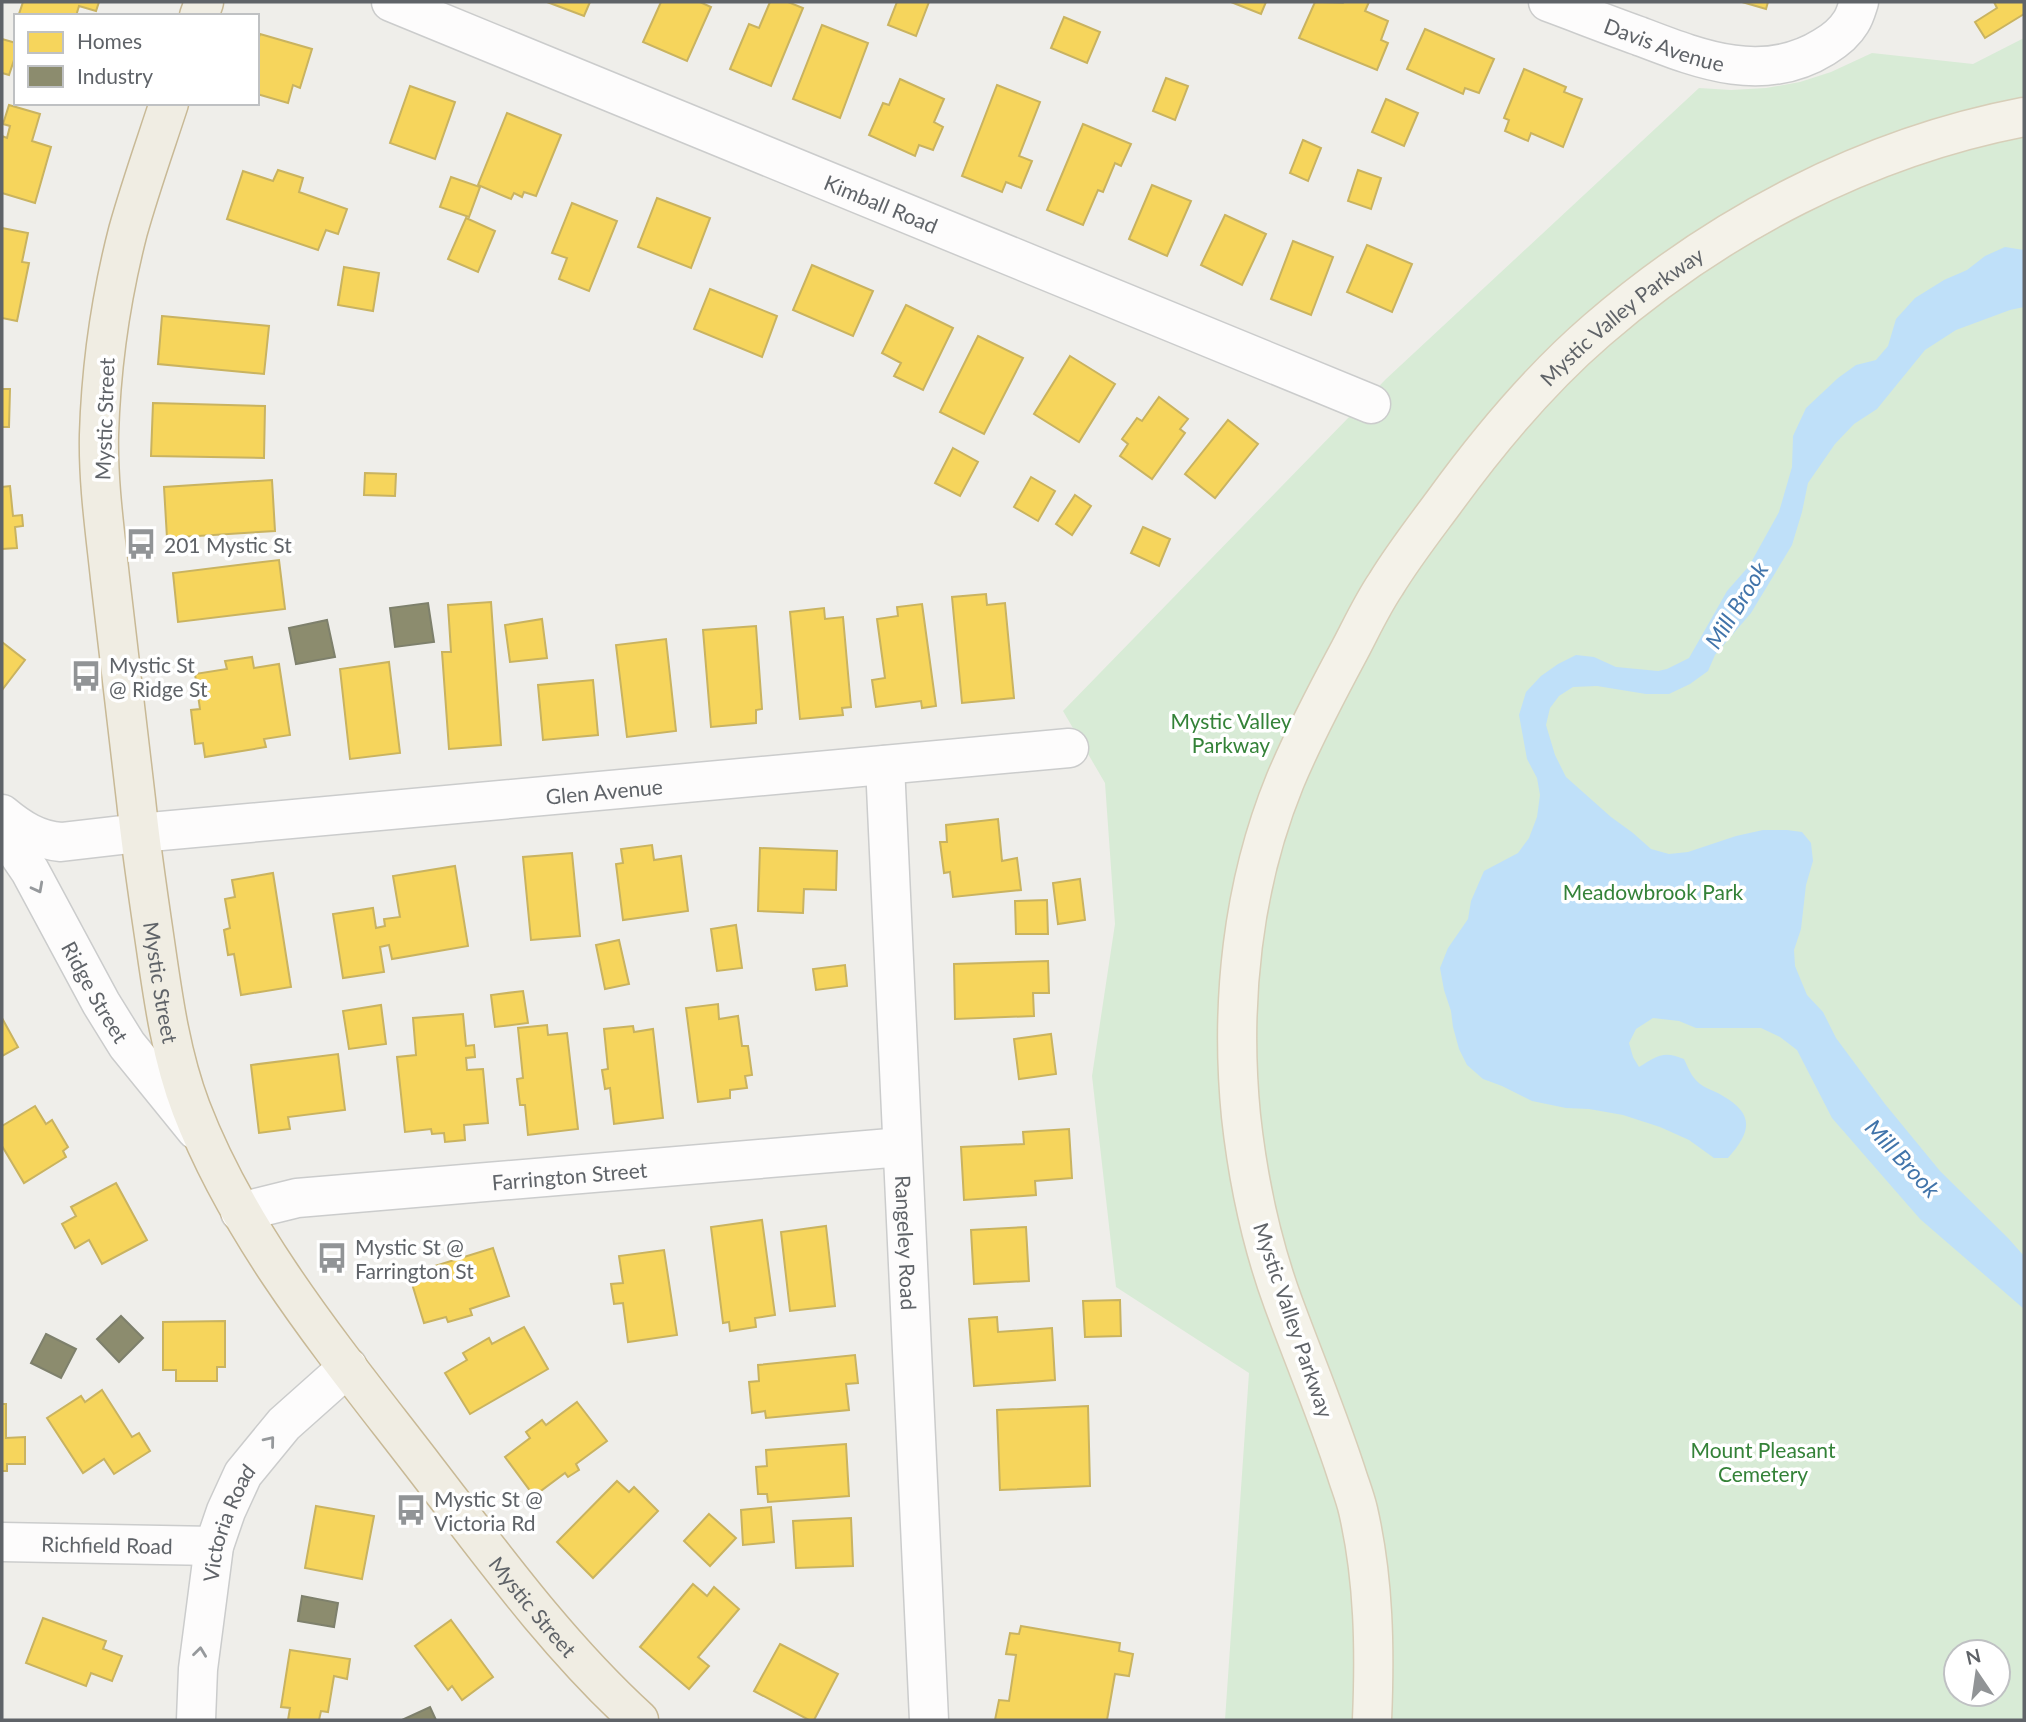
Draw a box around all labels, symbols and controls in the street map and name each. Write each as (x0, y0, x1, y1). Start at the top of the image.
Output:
street label: Davis Avenue (1601, 12, 1727, 76)
legend (14, 14, 259, 105)
text: Homes (77, 28, 142, 53)
text: Industry (77, 63, 153, 88)
street label: Kimball Road (821, 169, 942, 238)
street label: Mystic Valley Parkway (1534, 241, 1708, 390)
street label: Mystic Street (89, 357, 119, 481)
bus stop icon: 201 Mystic St (124, 527, 158, 561)
place label: 201 Mystic St (164, 532, 292, 557)
water label: Mill Brook (1699, 556, 1774, 653)
place label: Mystic St @ Ridge St (109, 652, 208, 701)
bus stop icon: Mystic St @ Ridge St (69, 659, 103, 693)
park label: Mystic Valley Parkway (1170, 708, 1292, 757)
street label: Glen Avenue (545, 773, 664, 808)
park label: Meadowbrook Park (1563, 879, 1744, 904)
one-way arrow (30, 881, 44, 893)
street label: Mystic Street (140, 920, 184, 1046)
street label: Ridge Street (57, 937, 135, 1047)
water label: Mill Brook (1860, 1113, 1947, 1204)
street label: Farrington Street (491, 1156, 648, 1194)
street label: Rangeley Road (891, 1174, 923, 1311)
street label: Mystic Valley Parkway (1249, 1219, 1339, 1421)
place label: Mystic St @ Farrington St (355, 1234, 474, 1283)
bus stop icon: Mystic St @ Farrington St (315, 1241, 349, 1275)
one-way arrow (262, 1436, 274, 1449)
park label: Mount Pleasant Cemetery (1691, 1437, 1836, 1486)
street label: Victoria Road (197, 1458, 259, 1583)
place label: Mystic St @ Victoria Rd (434, 1486, 543, 1535)
bus stop icon: Mystic St @ Victoria Rd (394, 1493, 428, 1527)
street label: Richfield Road (41, 1530, 173, 1558)
street label: Mystic Street (485, 1551, 583, 1662)
north arrow (1942, 1638, 2012, 1708)
text: N (1963, 1643, 1983, 1669)
one-way arrow (193, 1646, 208, 1658)

